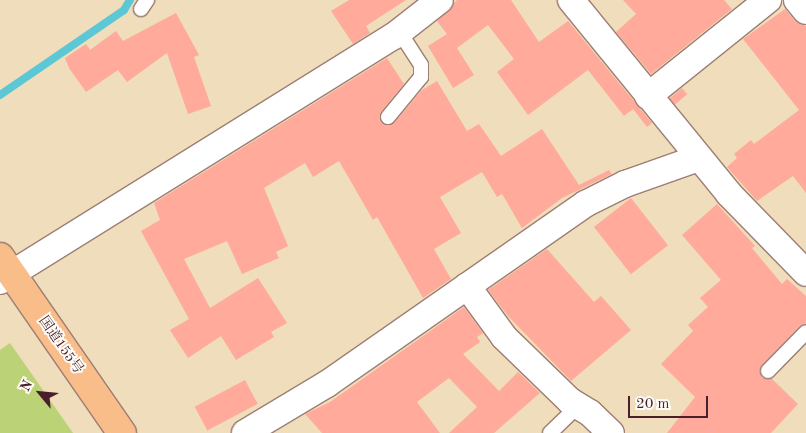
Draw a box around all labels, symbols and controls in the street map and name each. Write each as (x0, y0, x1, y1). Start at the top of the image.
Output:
street label: 国道155号 (35, 313, 87, 377)
north arrow (15, 368, 65, 418)
text: N (18, 378, 35, 394)
scale bar (631, 386, 711, 418)
text: 20 m (636, 397, 670, 412)

